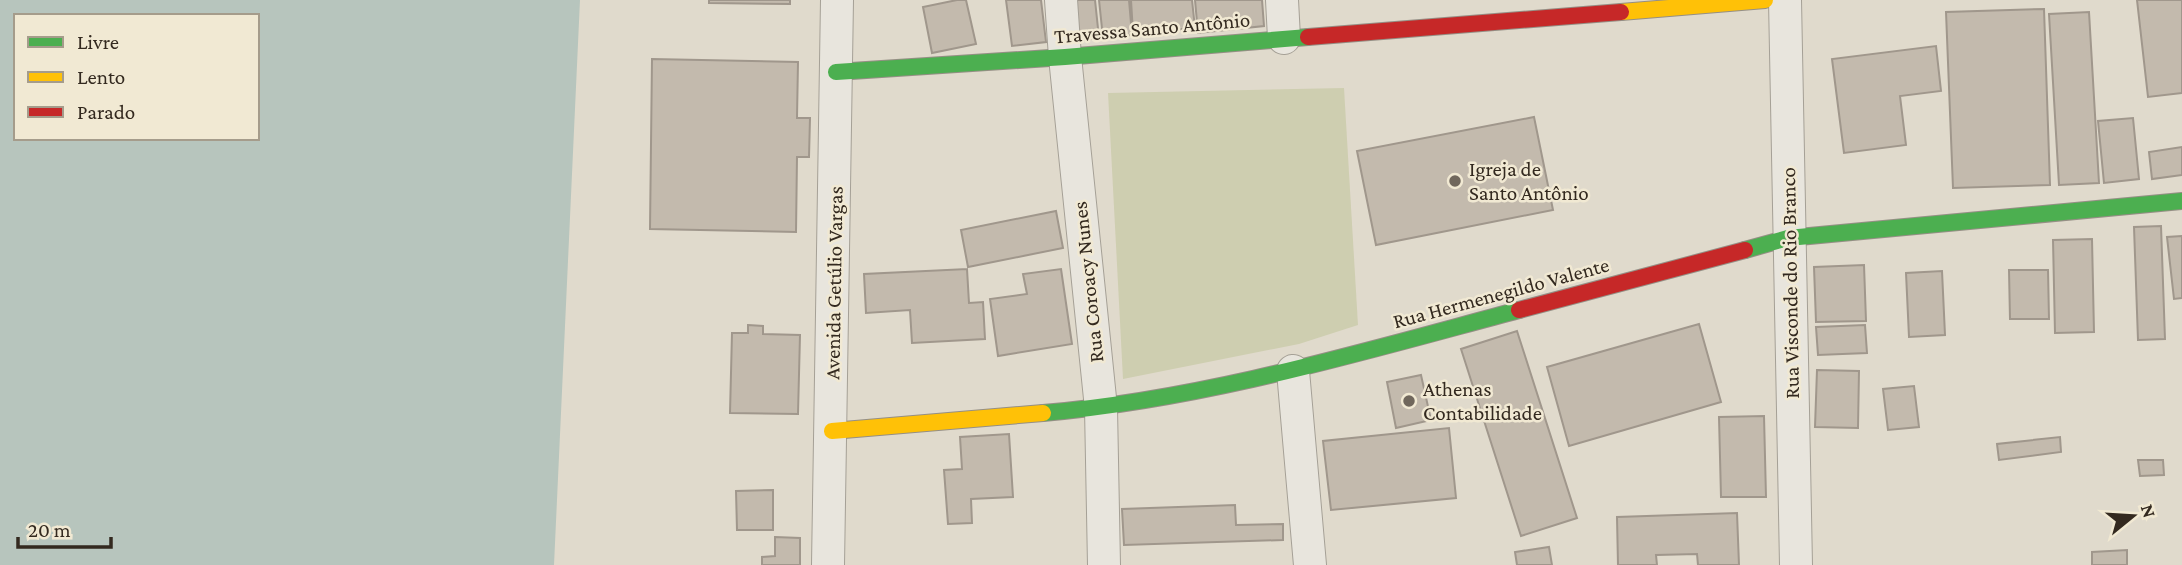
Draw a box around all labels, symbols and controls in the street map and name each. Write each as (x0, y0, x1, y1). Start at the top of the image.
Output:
street label: Travessa Santo Antônio (1053, 7, 1251, 49)
legend (14, 14, 259, 140)
text: Livre (77, 30, 119, 54)
text: Lento (77, 65, 125, 89)
text: Parado (77, 100, 135, 124)
place label: Igreja de Santo Antônio (1469, 157, 1589, 205)
street label: Rua Visconde do Rio Branco (1776, 167, 1804, 399)
marker: Igreja de Santo Antônio (1447, 173, 1463, 189)
street label: Avenida Getúlio Vargas (820, 186, 848, 380)
street label: Rua Coroacy Nunes (1068, 200, 1108, 364)
street label: Rua Hermenegildo Valente (1390, 253, 1612, 333)
place label: Athenas Contabilidade (1423, 377, 1542, 425)
marker: Athenas Contabilidade (1401, 393, 1417, 409)
north arrow (2098, 481, 2168, 551)
text: N (2137, 501, 2161, 520)
scale bar (18, 505, 110, 550)
text: 20 m (28, 518, 71, 542)

